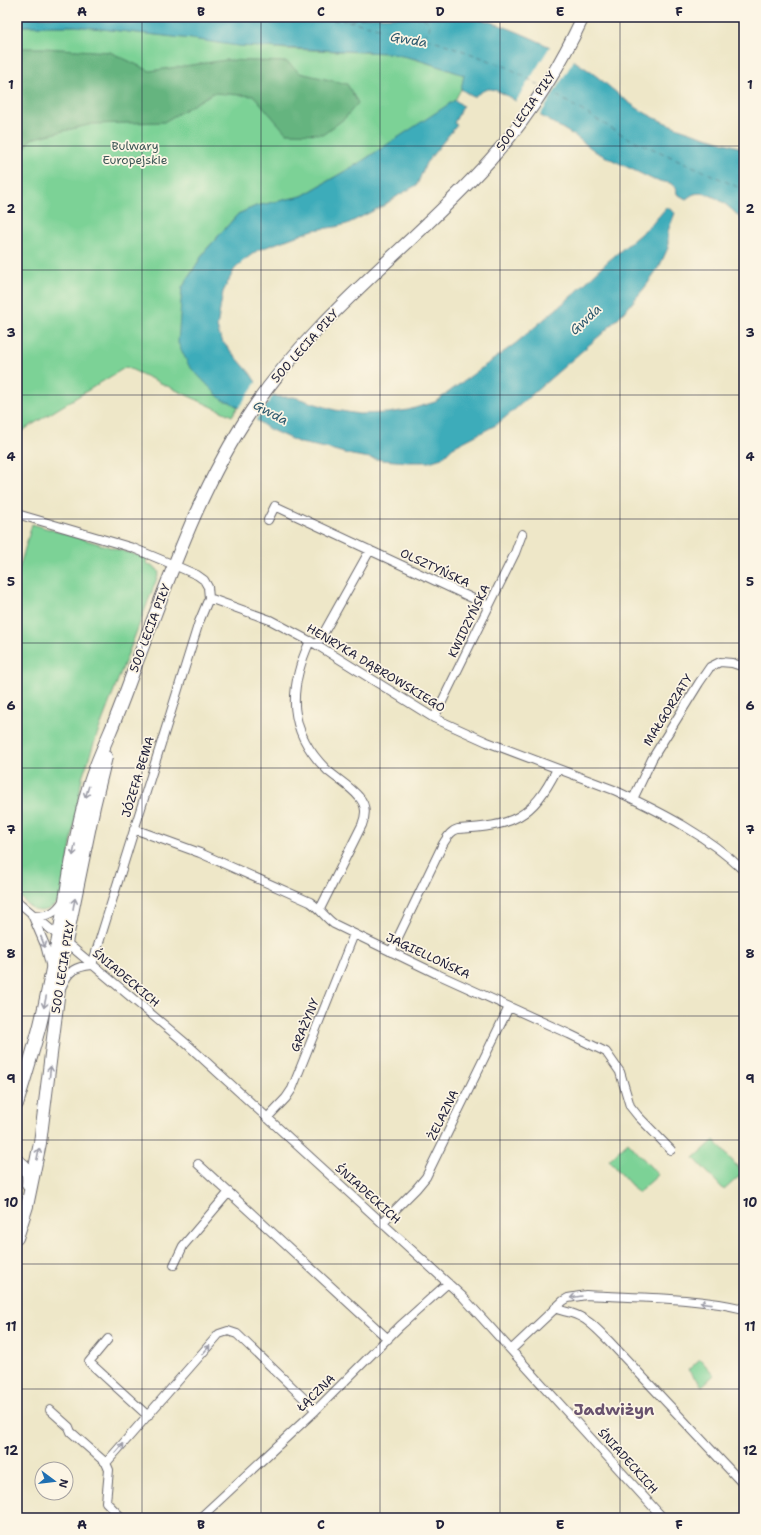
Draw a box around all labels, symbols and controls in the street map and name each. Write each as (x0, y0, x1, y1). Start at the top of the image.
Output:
text: A (77, 3, 87, 20)
text: B (197, 3, 205, 20)
text: C (317, 3, 325, 20)
text: D (435, 3, 445, 20)
text: E (556, 3, 565, 20)
text: F (675, 3, 683, 20)
water label: Gwda (389, 28, 429, 51)
street label: 500 LECIA PIŁY (493, 67, 560, 154)
text: 1 (8, 76, 14, 93)
text: 1 (747, 76, 753, 93)
park label: Bulwary Europejskie (102, 138, 168, 168)
text: 2 (6, 200, 16, 217)
text: 2 (745, 200, 755, 217)
water label: Gwda (566, 300, 605, 338)
street label: 500 LECIA PIŁY (268, 305, 343, 386)
text: 3 (6, 324, 16, 341)
text: 3 (745, 324, 755, 341)
water label: Gwda (250, 396, 291, 429)
text: 4 (6, 448, 16, 465)
text: 4 (745, 448, 755, 465)
street label: OLSZTYŃSKA (397, 545, 473, 591)
text: 5 (7, 573, 15, 590)
text: 5 (746, 573, 754, 590)
street label: 500 LECIA PIŁY (126, 581, 175, 675)
street label: KWIDZYŃSKA (444, 581, 494, 660)
street label: HENRYKA DĄBROWSKIEGO (304, 620, 448, 716)
street label: MAŁGORZATY (640, 670, 697, 749)
text: 6 (6, 697, 16, 714)
text: 6 (745, 697, 755, 714)
street label: JÓZEFA BEMA (118, 734, 158, 819)
one-way arrow (83, 786, 90, 799)
text: 7 (6, 821, 16, 838)
text: 7 (745, 821, 755, 838)
one-way arrow (70, 843, 78, 856)
one-way arrow (70, 898, 78, 911)
street label: 500 LECIA PIŁY (48, 919, 78, 1015)
street label: JAGIELLOŃSKA (383, 929, 473, 983)
one-way arrow (40, 936, 48, 948)
text: 8 (6, 945, 16, 962)
street label: ŚNIADECKICH (89, 945, 163, 1011)
text: 8 (745, 945, 755, 962)
one-way arrow (41, 995, 49, 1008)
street label: GRAŻYNY (287, 995, 323, 1054)
one-way arrow (46, 1066, 53, 1079)
text: 9 (6, 1070, 16, 1087)
text: 9 (745, 1070, 755, 1087)
street label: ŻELAZNA (424, 1087, 462, 1143)
one-way arrow (35, 1148, 43, 1161)
street label: ŚNIADECKICH (332, 1160, 404, 1228)
text: 10 (4, 1194, 18, 1211)
text: 10 (743, 1194, 757, 1211)
one-way arrow (570, 1293, 583, 1301)
one-way arrow (700, 1299, 713, 1307)
text: 11 (5, 1318, 17, 1335)
text: 11 (744, 1318, 756, 1335)
one-way arrow (201, 1345, 210, 1356)
street label: ŁĄCZNA (293, 1371, 339, 1416)
district label: Jadwiżyn (574, 1399, 655, 1420)
street label: ŚNIADECKICH (594, 1425, 662, 1497)
text: 12 (4, 1442, 18, 1459)
text: 12 (743, 1442, 757, 1459)
one-way arrow (115, 1443, 124, 1453)
north arrow (34, 1461, 74, 1501)
text: N (55, 1477, 72, 1490)
text: A (77, 1516, 87, 1533)
text: B (197, 1516, 205, 1533)
text: C (317, 1516, 325, 1533)
text: D (435, 1516, 445, 1533)
text: E (556, 1516, 565, 1533)
text: F (675, 1516, 683, 1533)

